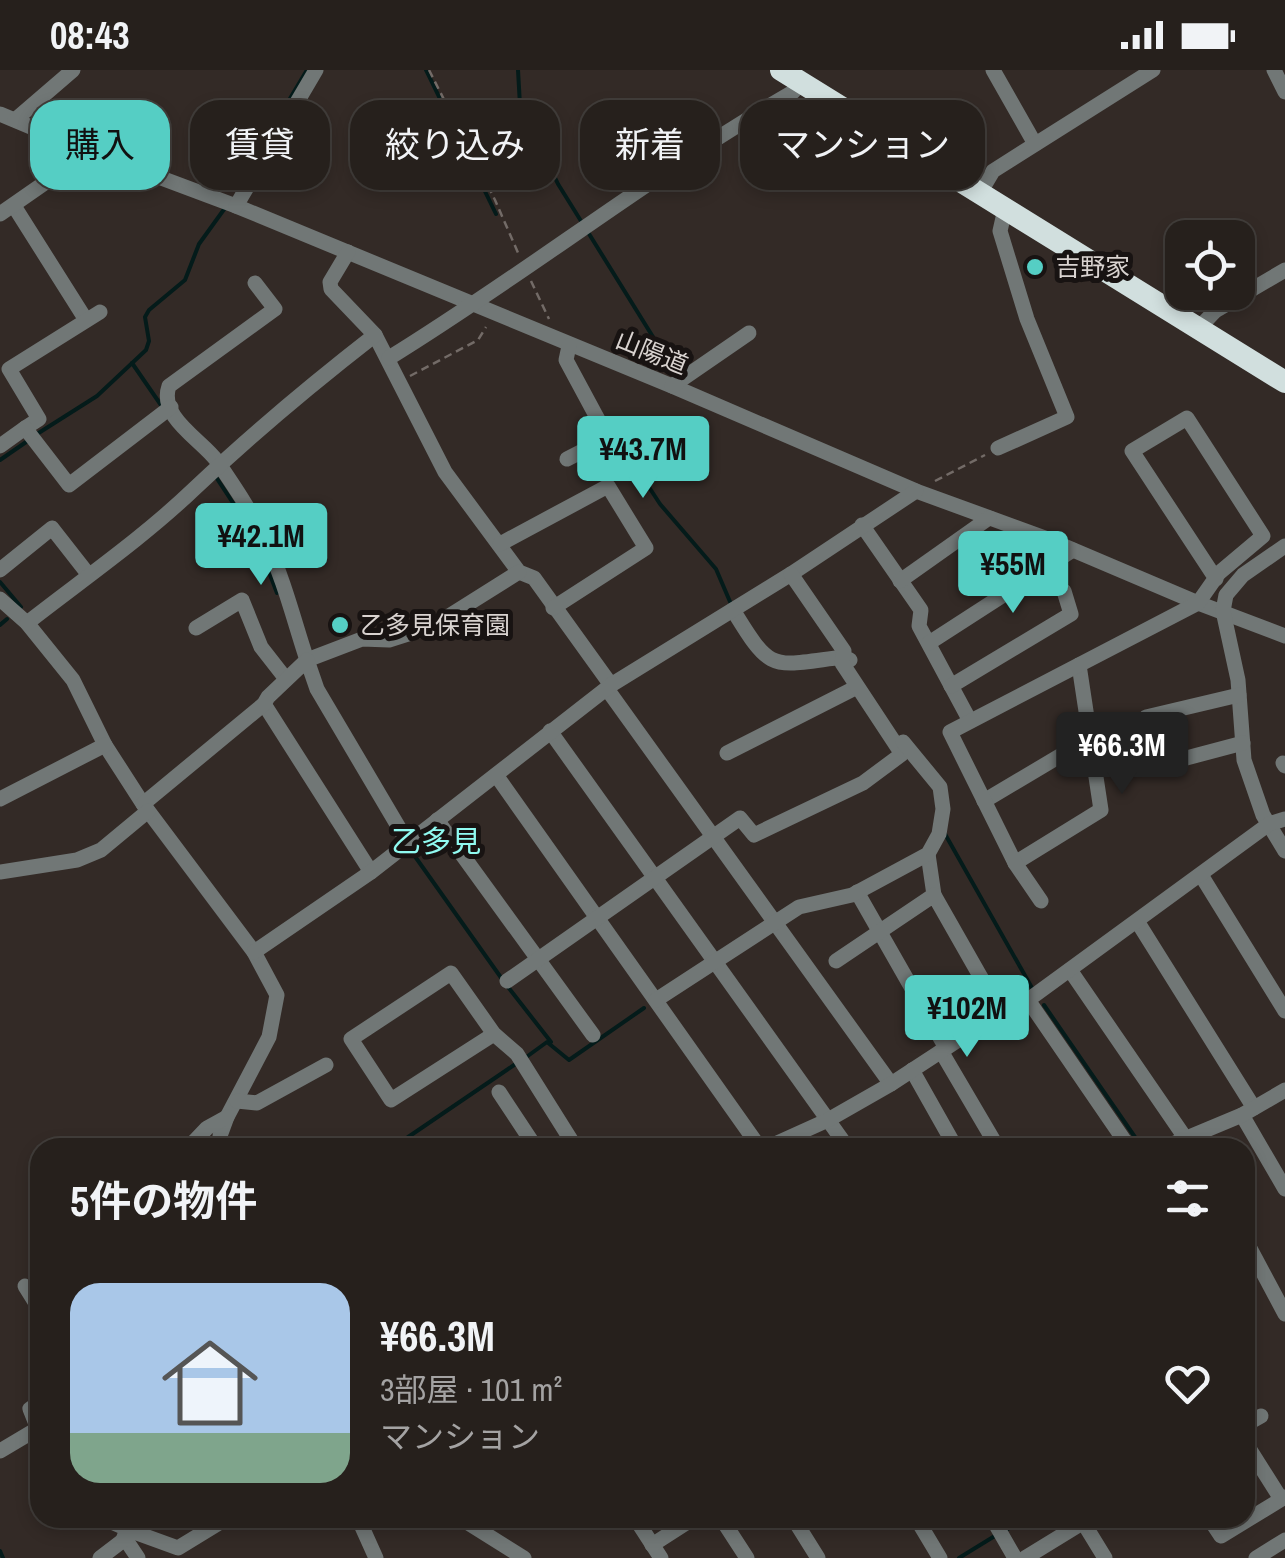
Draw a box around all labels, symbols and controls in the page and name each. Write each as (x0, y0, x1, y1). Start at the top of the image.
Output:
text: 08:43 (50, 10, 130, 61)
chip: 購入 (30, 100, 170, 190)
chip: 賃貸 (190, 100, 330, 190)
chip: 絞り込み (350, 100, 560, 190)
chip: 新着 (580, 100, 720, 190)
chip: マンション (740, 100, 985, 190)
map controls (1165, 220, 1255, 310)
button: locate (1165, 220, 1255, 310)
place label: 吉野家 (1055, 250, 1130, 284)
marker: 吉野家 (1024, 256, 1046, 278)
street label: 山陽道 (611, 322, 693, 382)
pin: ¥43.7M (562, 416, 724, 501)
text: ¥43.7M (599, 427, 687, 470)
pin: ¥42.1M (180, 503, 342, 588)
text: ¥42.1M (217, 514, 305, 557)
pin: ¥55M (954, 531, 1072, 616)
text: ¥55M (980, 542, 1046, 585)
place label: 乙多見保育園 (360, 608, 510, 642)
marker: 乙多見保育園 (329, 614, 351, 636)
pin: ¥66.3M (1041, 712, 1203, 797)
text: ¥66.3M (1078, 723, 1166, 766)
district label: 乙多見 (391, 821, 481, 861)
pin: ¥102M (897, 975, 1037, 1060)
text: ¥102M (927, 986, 1007, 1029)
icon: filters (1160, 1171, 1215, 1226)
text: 5件の物件 (70, 1173, 257, 1229)
text: ¥66.3M (380, 1308, 495, 1364)
icon: home (150, 1323, 270, 1443)
icon: heart (1160, 1356, 1215, 1411)
text: 3部屋 · 101 m² (380, 1368, 562, 1411)
text: マンション (380, 1415, 540, 1458)

